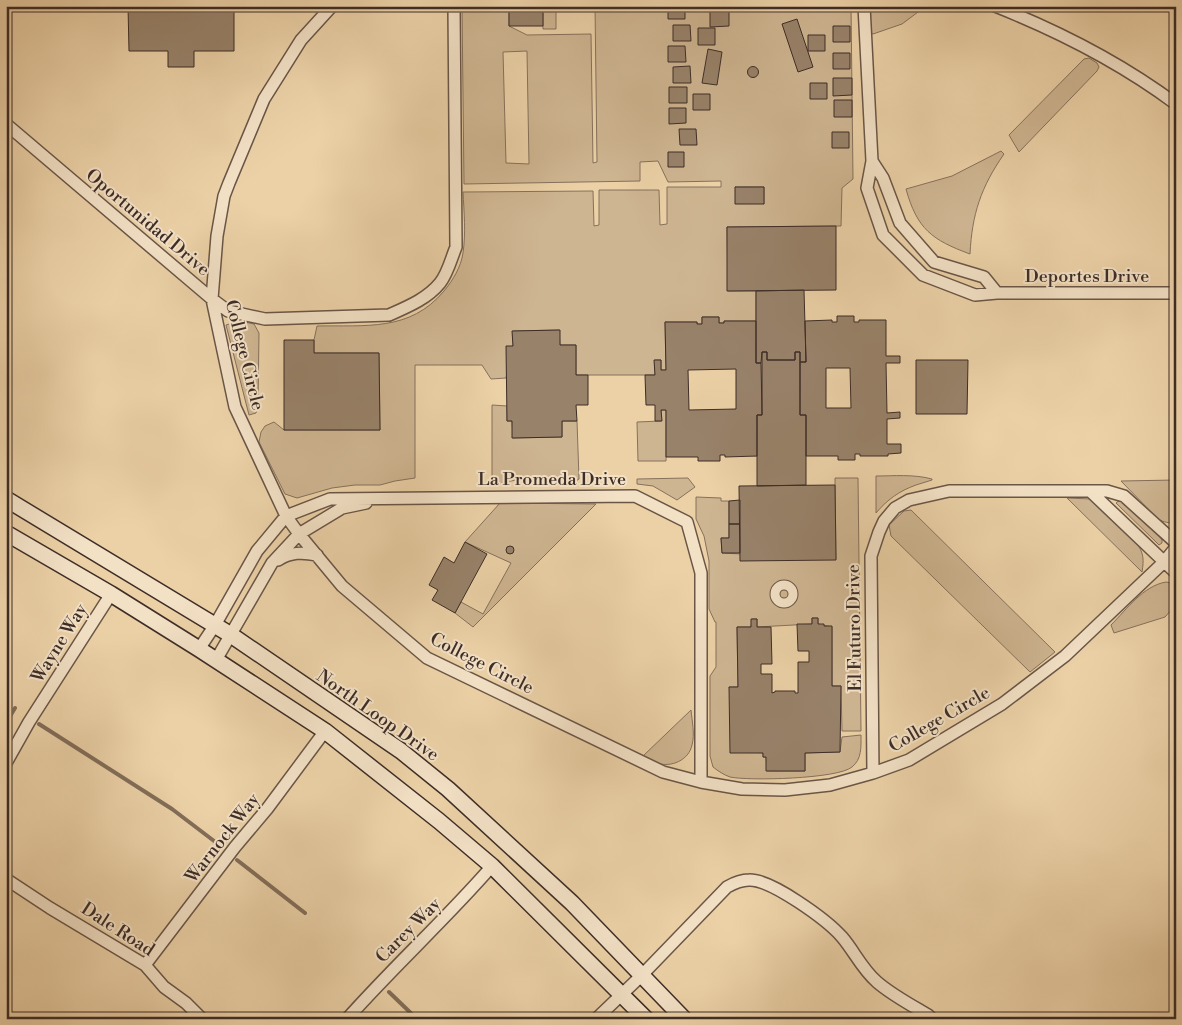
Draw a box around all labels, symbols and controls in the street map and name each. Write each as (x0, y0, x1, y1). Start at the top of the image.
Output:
street label: Oportunidad Drive (81, 164, 215, 281)
street label: Deportes Drive (1025, 265, 1149, 288)
street label: College Circle (220, 297, 269, 413)
street label: La Promeda Drive (478, 468, 626, 491)
street label: El Futuro Drive (842, 564, 867, 692)
street label: Wayne Way (25, 599, 93, 688)
street label: College Circle (426, 627, 538, 699)
street label: North Loop Drive (312, 664, 444, 766)
street label: College Circle (884, 681, 994, 758)
street label: Warnock Way (179, 788, 265, 889)
street label: Carey Way (371, 893, 446, 968)
street label: Dale Road (77, 897, 159, 962)

